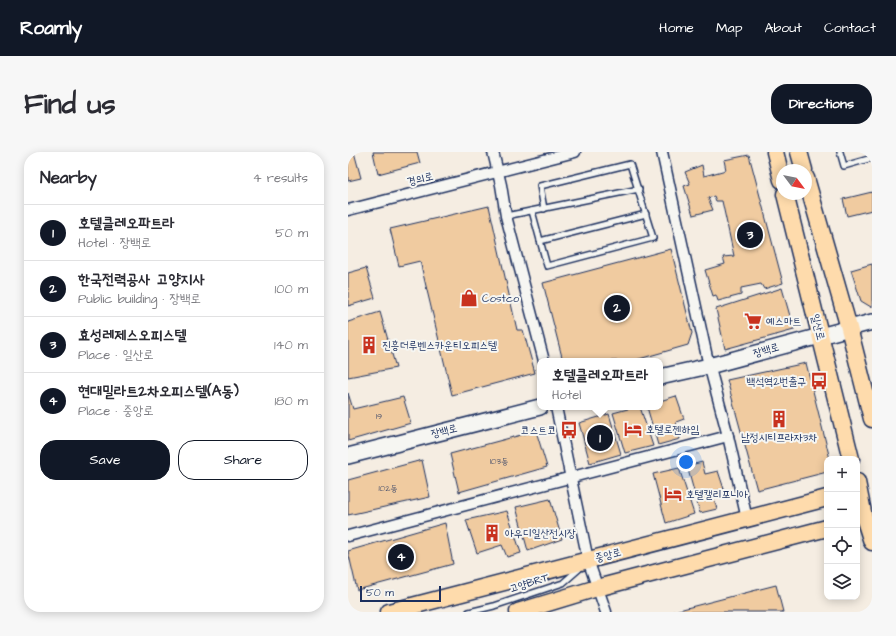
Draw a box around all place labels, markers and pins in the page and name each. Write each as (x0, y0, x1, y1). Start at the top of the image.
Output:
pin: 3 (737, 220, 763, 250)
shop icon: Costco (459, 288, 479, 308)
place label: Costco (482, 291, 520, 306)
pin: 2 (604, 293, 630, 323)
supermarket icon: 예스마트 (743, 311, 763, 331)
place label: 예스마트 (766, 314, 802, 329)
building icon: 진흥더루벤스카운티오피스텔 (359, 335, 379, 355)
place label: 진흥더루벤스카운티오피스텔 (382, 338, 497, 353)
bus stop icon: 백석역2번출구 (809, 371, 829, 391)
place label: 백석역2번출구 (747, 374, 806, 389)
building icon: 남정시티프라자3차 (769, 409, 789, 429)
hotel icon: 호텔로젠하임 (623, 419, 643, 439)
bus stop icon: 코스트코 (559, 420, 579, 440)
place label: 호텔로젠하임 (646, 422, 699, 437)
place label: 코스트코 (521, 423, 556, 438)
pin: 1 (587, 423, 613, 453)
place label: 남정시티프라자3차 (741, 430, 817, 445)
hotel icon: 호텔캘리포니아 (663, 484, 683, 504)
place label: 호텔캘리포니아 (686, 487, 748, 502)
building icon: 아우디일산전시장 (482, 523, 502, 543)
place label: 아우디일산전시장 (505, 526, 576, 541)
pin: 4 (388, 542, 414, 572)

